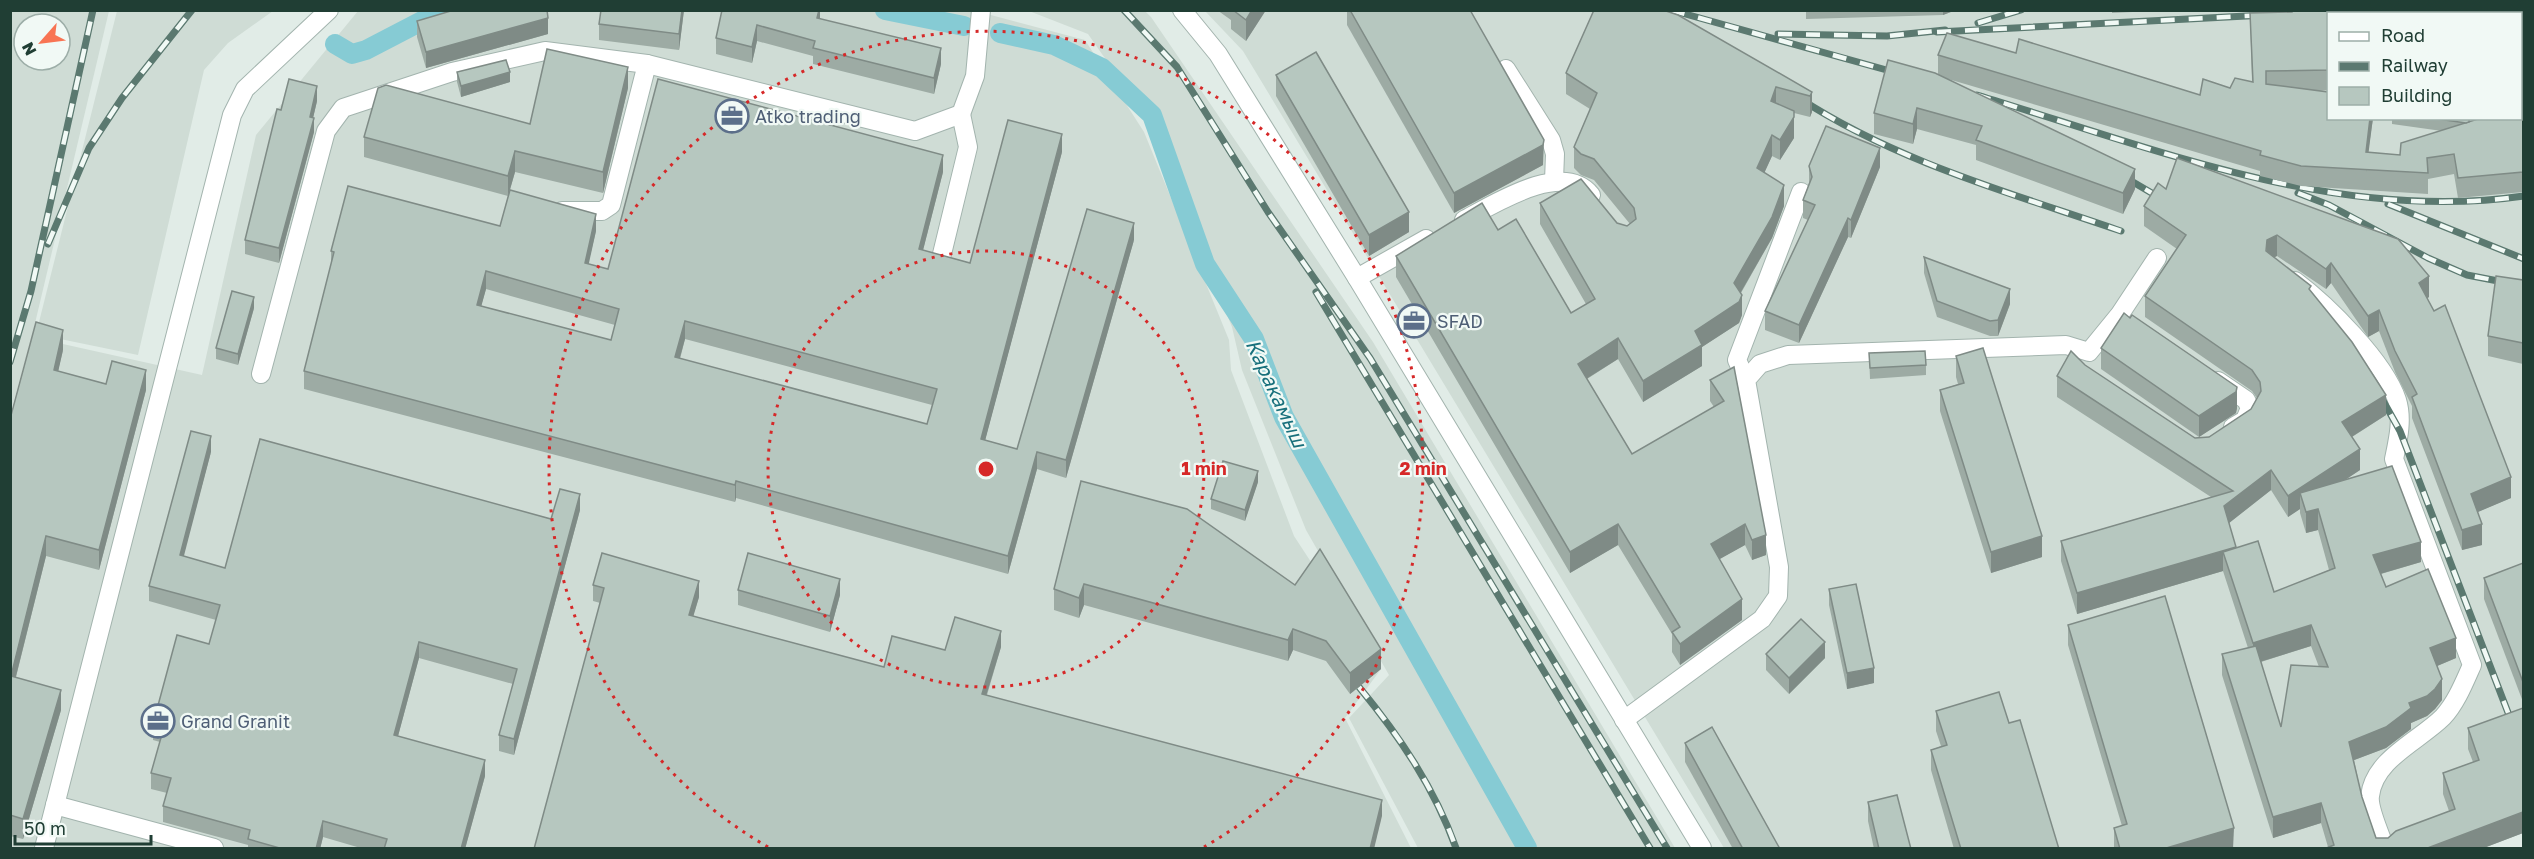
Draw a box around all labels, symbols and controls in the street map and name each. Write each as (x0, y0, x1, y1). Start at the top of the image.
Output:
north arrow (12, 12, 72, 72)
legend (2327, 12, 2522, 120)
text: Road (2381, 24, 2425, 46)
text: N (17, 39, 40, 59)
text: Railway (2381, 54, 2448, 76)
text: Building (2381, 84, 2452, 106)
office icon: Atko trading (714, 98, 750, 134)
place label: Atko trading (755, 105, 861, 127)
office icon: SFAD (1396, 303, 1432, 339)
place label: SFAD (1437, 310, 1483, 332)
water label: Каракамыш (1242, 335, 1313, 452)
text: 1 min (1181, 457, 1227, 479)
text: 2 min (1399, 457, 1447, 479)
centre of rings (976, 459, 996, 479)
office icon: Grand Granit (140, 703, 176, 739)
place label: Grand Granit (181, 710, 290, 732)
scale bar (15, 808, 152, 846)
text: 50 m (24, 817, 66, 839)

